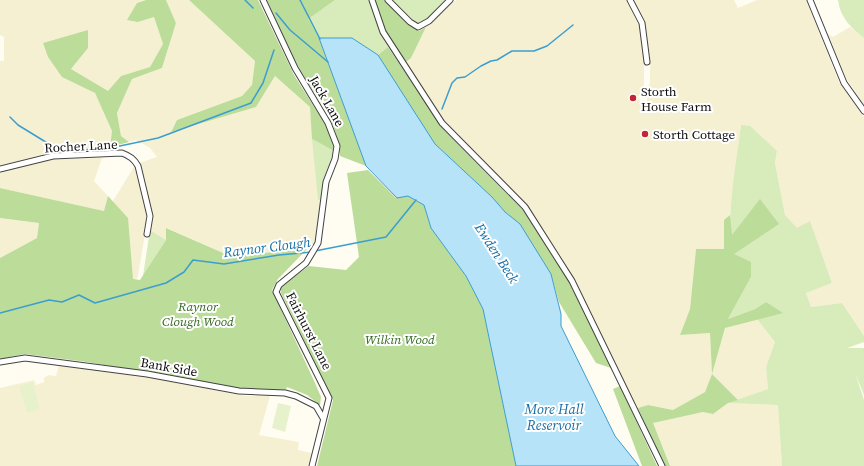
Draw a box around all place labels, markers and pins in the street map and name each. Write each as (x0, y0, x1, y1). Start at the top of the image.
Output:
place label: Storth House Farm (641, 83, 712, 115)
marker: Storth House Farm (628, 93, 638, 103)
place label: Storth Cottage (653, 126, 736, 143)
marker: Storth Cottage (640, 129, 650, 139)

